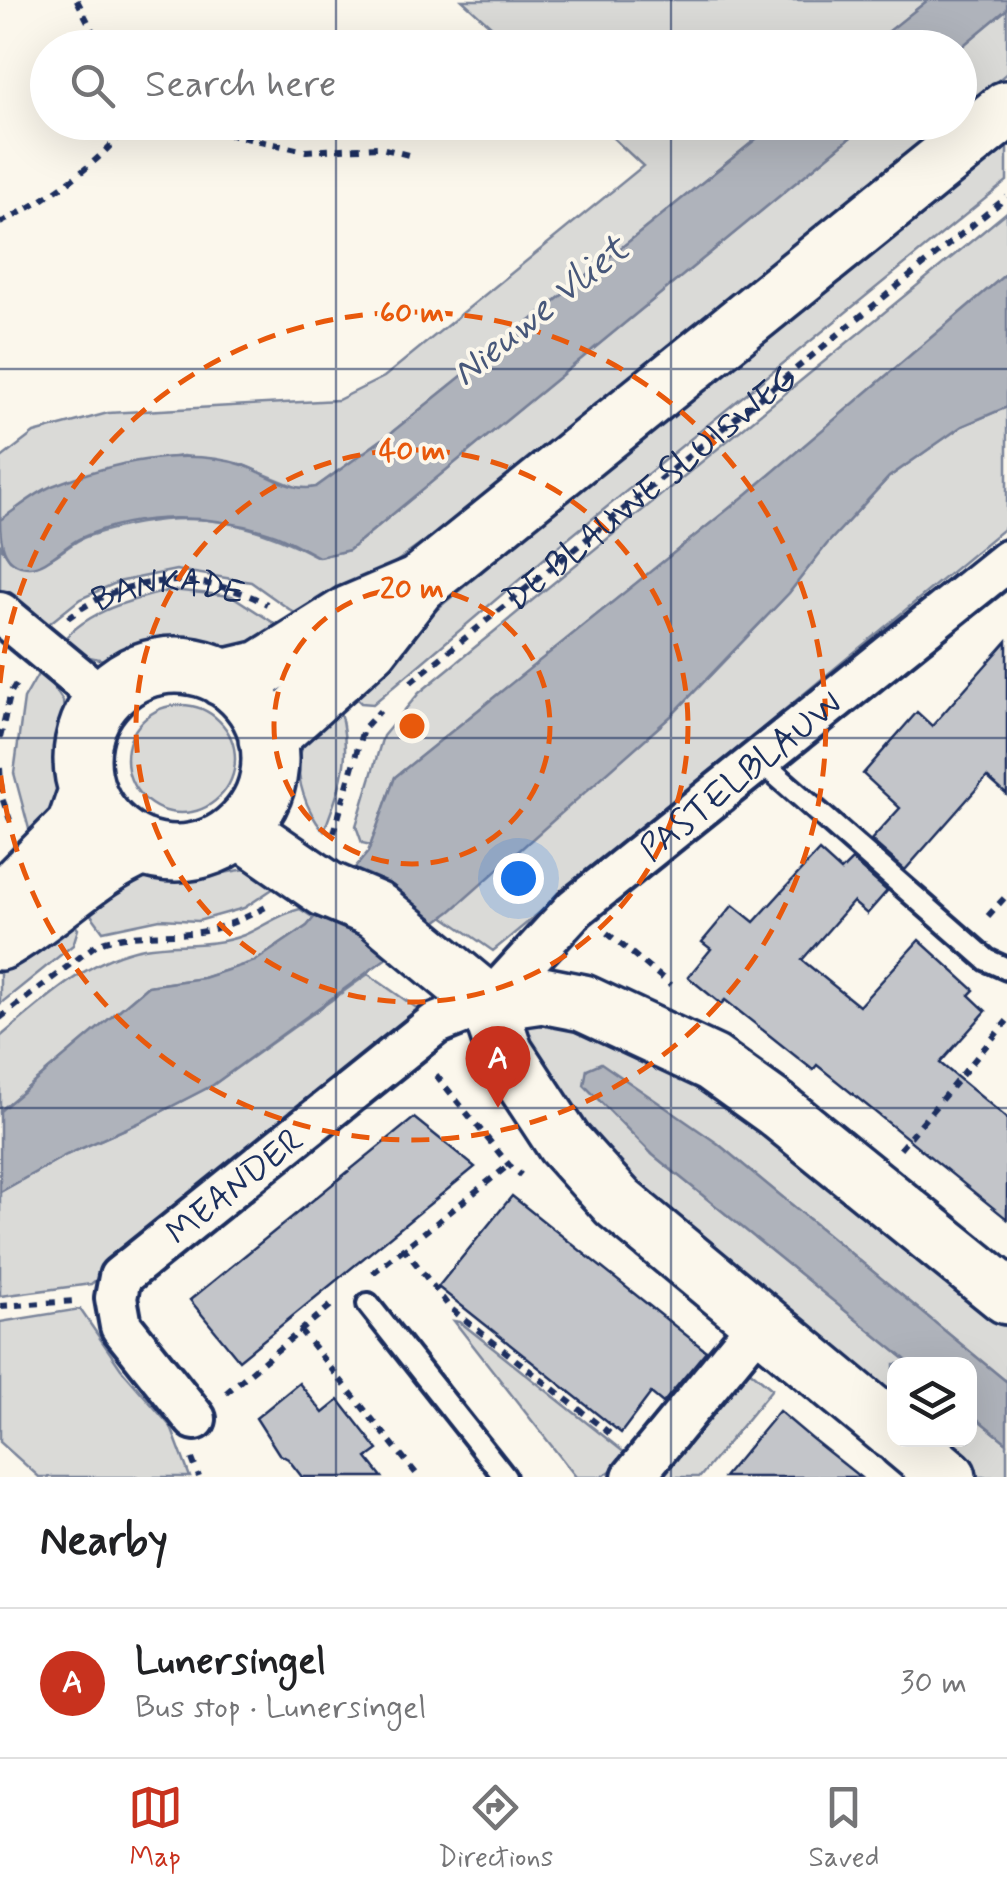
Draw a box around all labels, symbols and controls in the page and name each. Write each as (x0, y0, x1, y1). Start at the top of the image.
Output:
search box (30, 30, 977, 140)
icon: search (65, 58, 120, 113)
text: Search here (145, 61, 336, 110)
water label: Nieuwe Vliet (442, 225, 640, 398)
text: 60 m (380, 294, 444, 333)
street label: DE BLAUWE SLUISWEG (494, 356, 808, 623)
text: 40 m (379, 432, 445, 471)
street label: BANKADE (85, 560, 250, 624)
text: 20 m (380, 570, 444, 609)
street label: PASTELBLAUW (630, 682, 852, 872)
centre of rings (394, 708, 430, 744)
your location (493, 853, 544, 904)
pin: A (466, 1026, 530, 1108)
street label: MEANDER (157, 1118, 313, 1256)
map controls (887, 1357, 977, 1447)
button: layers (887, 1357, 977, 1447)
text: Nearby (40, 1515, 168, 1570)
text: Lunersingel (135, 1638, 326, 1687)
text: A (62, 1662, 83, 1704)
text: 30 m (900, 1662, 967, 1704)
text: Bus stop · Lunersingel (135, 1687, 426, 1729)
tab: Map (128, 1780, 183, 1877)
tab: Directions (438, 1780, 553, 1877)
tab: Saved (809, 1780, 879, 1877)

